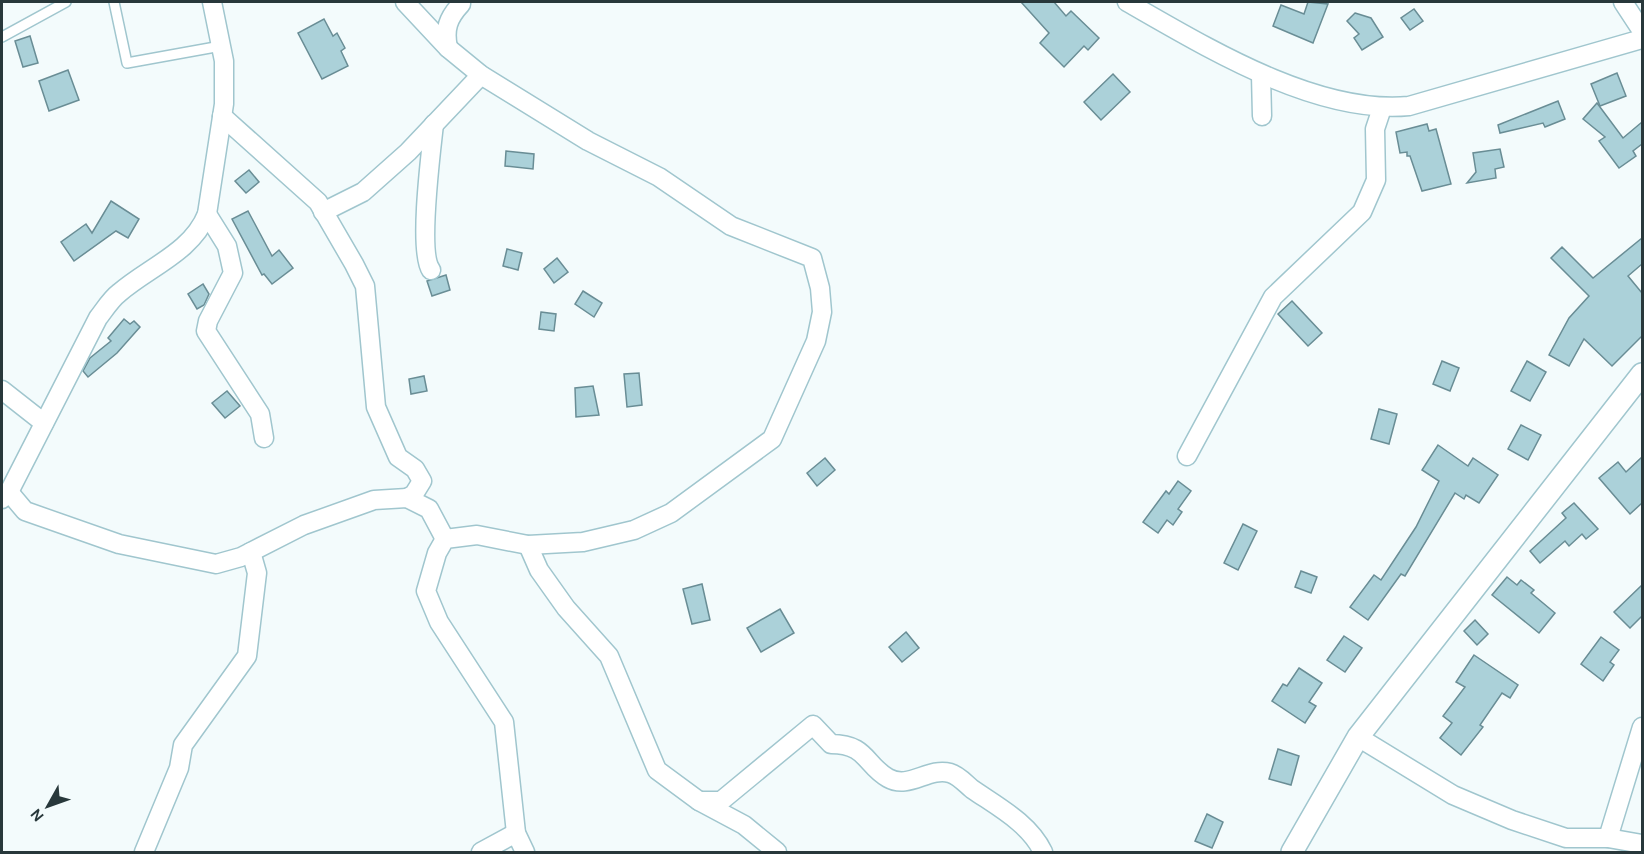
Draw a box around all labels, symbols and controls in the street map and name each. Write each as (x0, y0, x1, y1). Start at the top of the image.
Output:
north arrow (18, 776, 78, 836)
text: N (26, 805, 48, 826)

